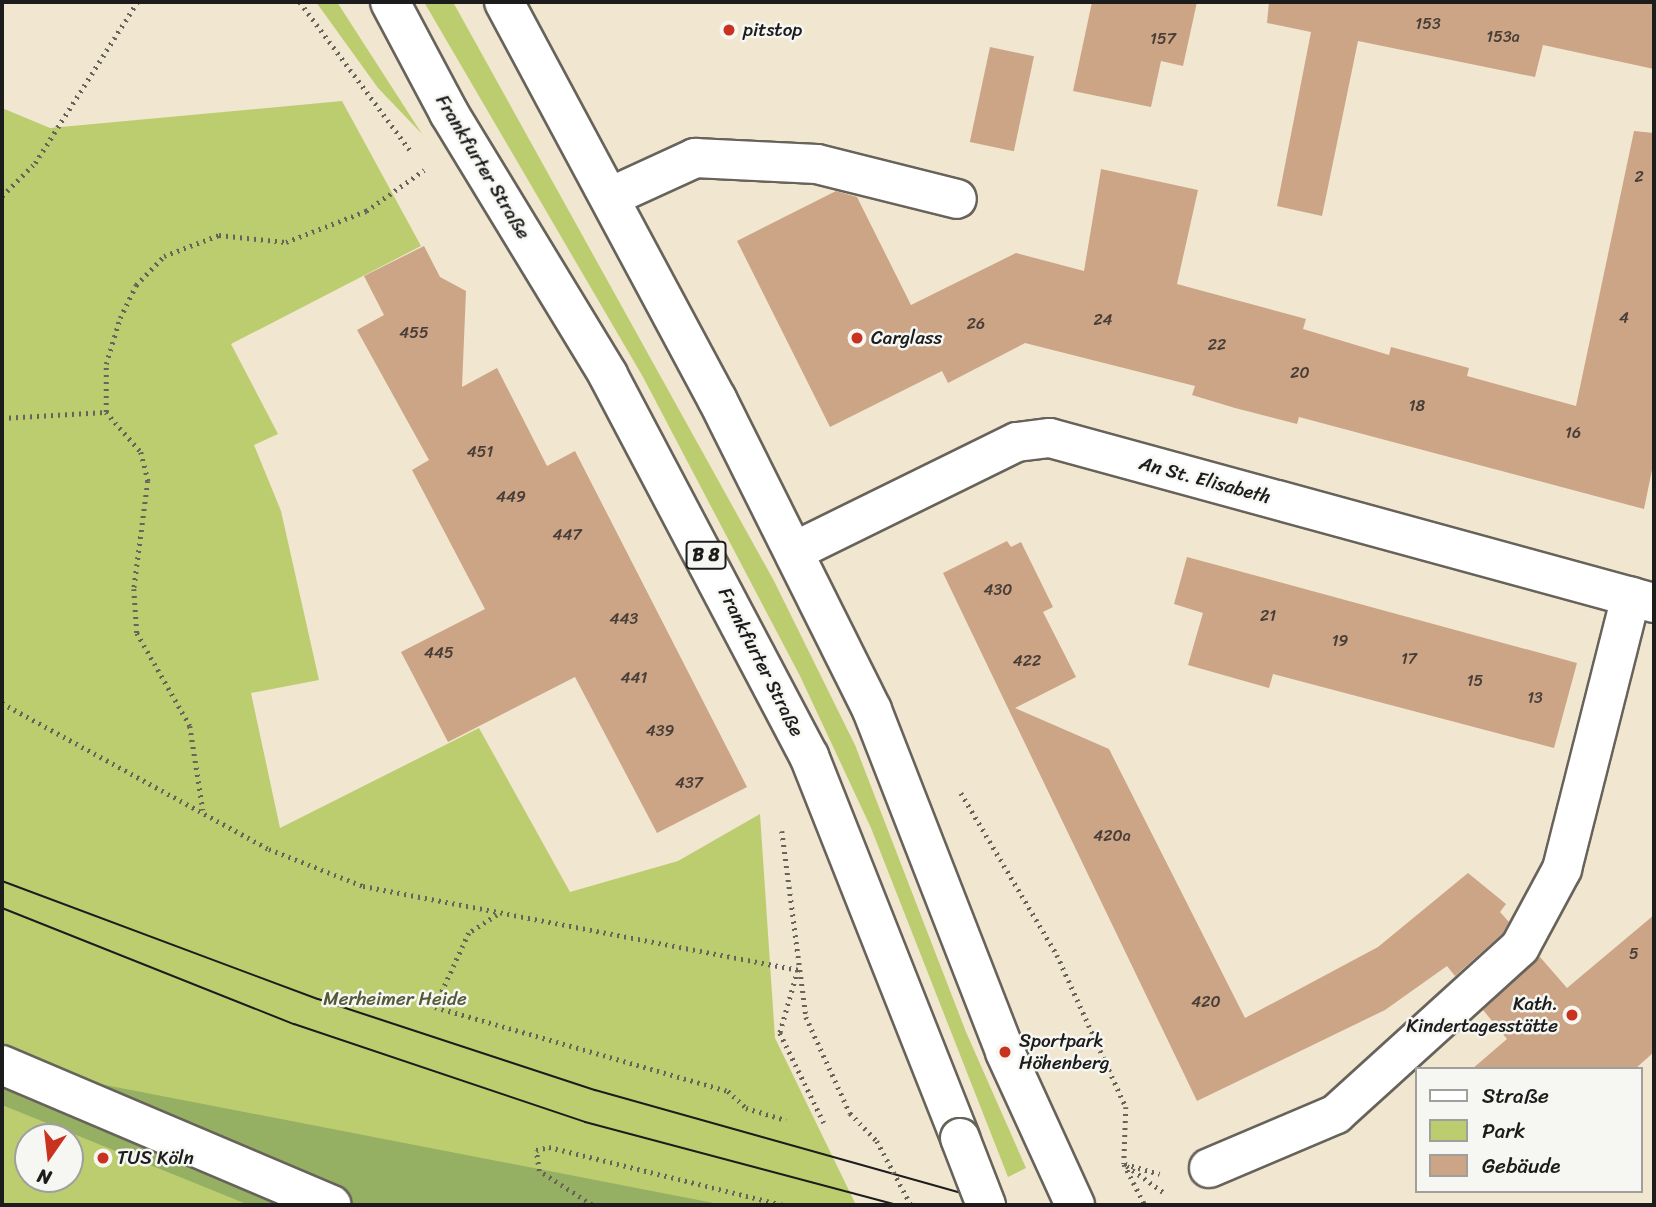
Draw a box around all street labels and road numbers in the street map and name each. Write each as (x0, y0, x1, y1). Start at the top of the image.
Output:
street label: Frankfurter Straße (431, 91, 535, 243)
street label: An St. Elisabeth (1137, 451, 1273, 509)
road number: B 8 (685, 540, 727, 570)
street label: Frankfurter Straße (714, 584, 808, 740)

